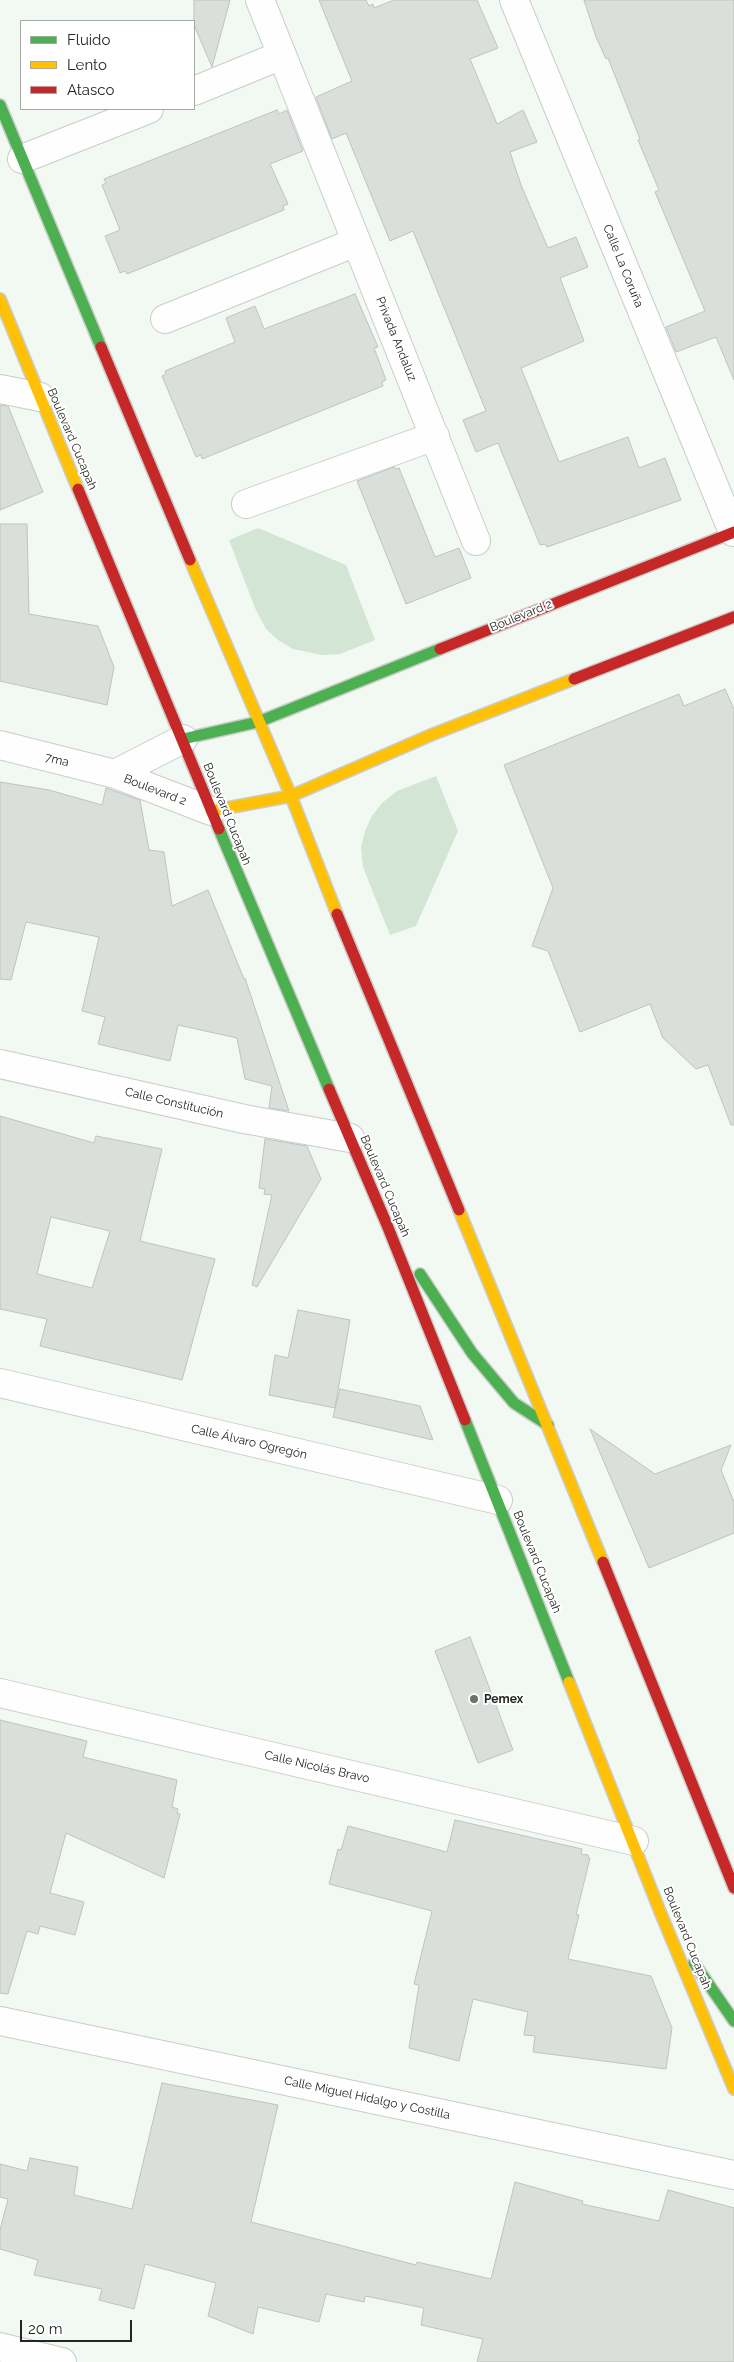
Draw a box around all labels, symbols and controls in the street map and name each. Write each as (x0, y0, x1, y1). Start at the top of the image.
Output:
legend (20, 20, 195, 110)
text: Fluido (67, 31, 110, 49)
text: Lento (67, 56, 107, 74)
text: Atasco (67, 81, 114, 99)
street label: Calle La Coruña (600, 222, 646, 310)
street label: Privada Andaluz (373, 295, 419, 383)
street label: Boulevard Cucapah (44, 386, 100, 492)
street label: Boulevard 2 (488, 597, 554, 635)
street label: 7ma (44, 750, 70, 770)
street label: Boulevard Cucapah (200, 761, 254, 867)
street label: Boulevard 2 (122, 771, 188, 809)
street label: Calle Constitución (123, 1085, 225, 1121)
street label: Boulevard Cucapah (357, 1133, 413, 1239)
street label: Calle Álvaro Ogregón (190, 1422, 308, 1462)
street label: Boulevard Cucapah (510, 1509, 564, 1615)
place label: Pemex (484, 1692, 523, 1706)
marker: Pemex (468, 1693, 480, 1705)
street label: Calle Nicolás Bravo (263, 1748, 371, 1786)
street label: Boulevard Cucapah (660, 1885, 714, 1991)
street label: Calle Miguel Hidalgo y Costilla (283, 2073, 451, 2123)
scale bar (22, 2310, 135, 2342)
text: 20 m (28, 2320, 63, 2338)

